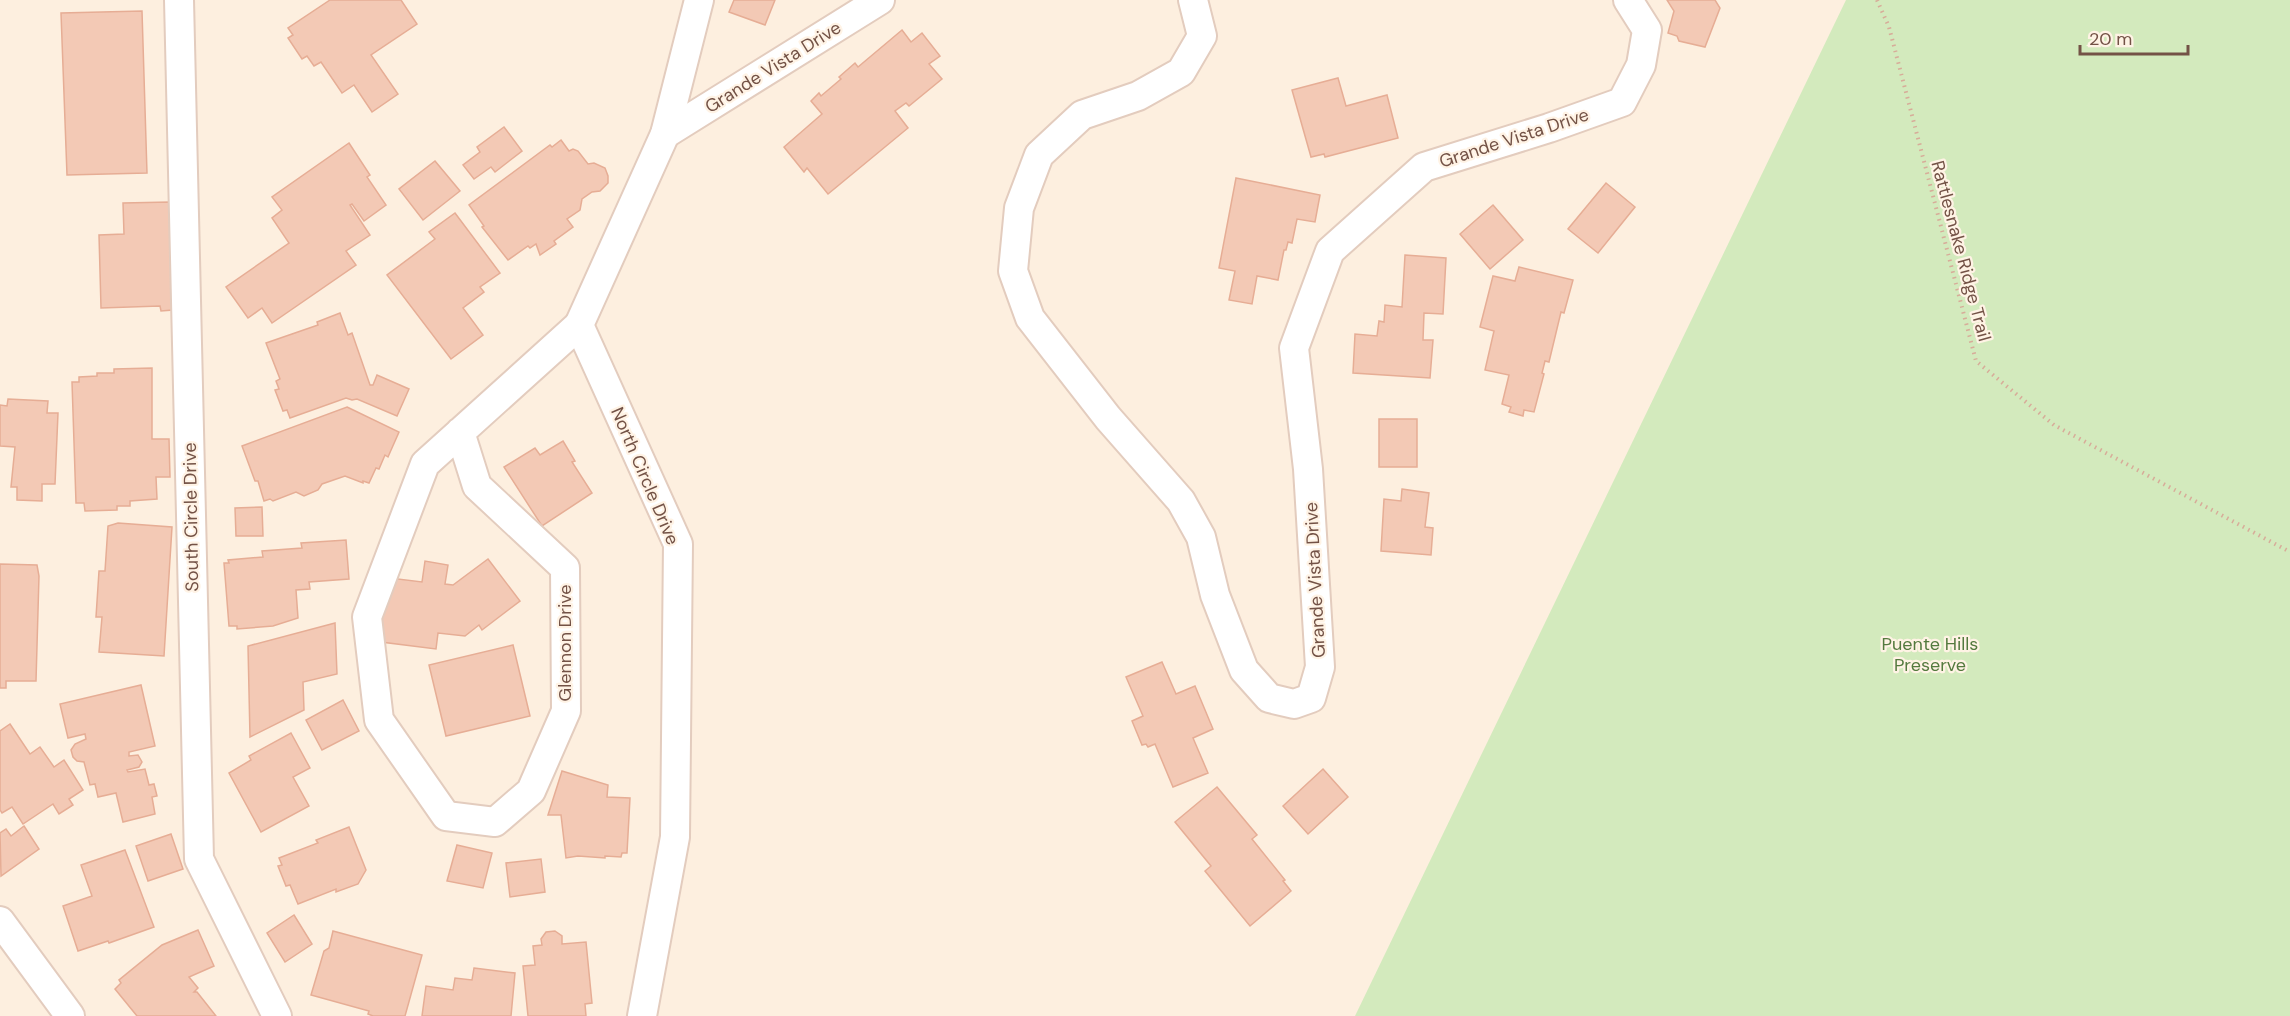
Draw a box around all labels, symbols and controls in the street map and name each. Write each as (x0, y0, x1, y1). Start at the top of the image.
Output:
street label: Grande Vista Drive (700, 15, 846, 119)
scale bar (2080, 18, 2188, 56)
text: 20 m (2089, 27, 2132, 51)
street label: Grande Vista Drive (1436, 102, 1592, 174)
street label: Rattlesnake Ridge Trail (1925, 158, 1997, 344)
street label: North Circle Drive (605, 403, 685, 549)
street label: South Circle Drive (178, 442, 204, 592)
street label: Grande Vista Drive (1299, 501, 1331, 659)
street label: Glennon Drive (553, 585, 577, 701)
park label: Puente Hills Preserve (1882, 632, 1978, 677)

